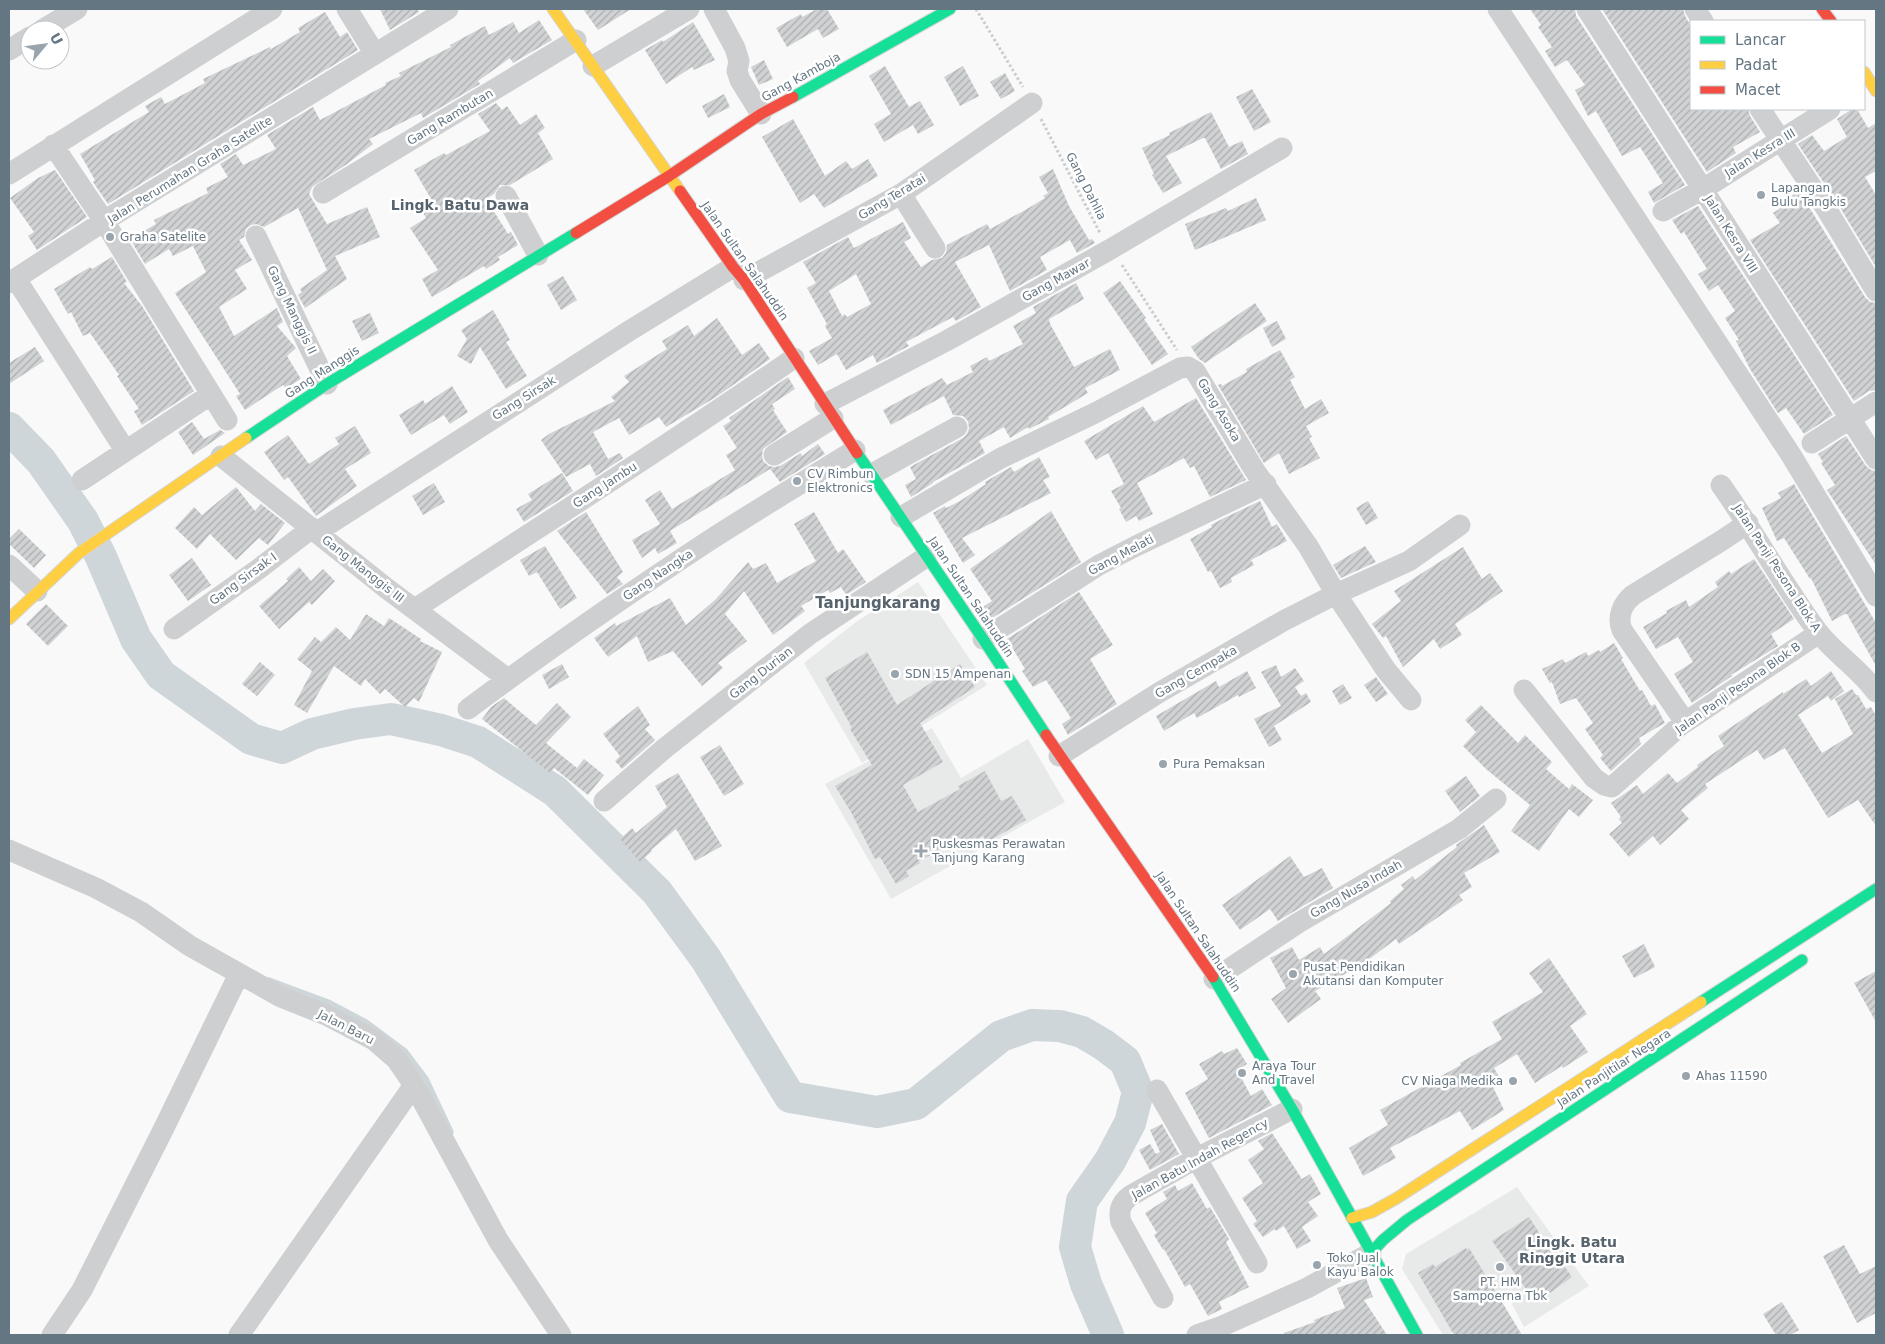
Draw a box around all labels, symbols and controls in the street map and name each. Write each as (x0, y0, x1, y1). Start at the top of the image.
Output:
north arrow (20, 20, 70, 70)
legend (1690, 20, 1865, 110)
text: U (47, 30, 66, 48)
text: Lancar (1735, 31, 1786, 49)
street label: Gang Kamboja (759, 50, 843, 104)
text: Padat (1735, 56, 1777, 74)
text: Macet (1735, 81, 1781, 99)
street label: Gang Rambutan (405, 86, 495, 148)
street label: Jalan Perumahan Graha Satelite (104, 113, 275, 227)
street label: Jalan Kesra III (1721, 126, 1798, 181)
street label: Gang Dahlia (1063, 150, 1109, 222)
street label: Gang Teratai (856, 171, 928, 223)
place label: Lapangan Bulu Tangkis (1771, 181, 1846, 209)
marker: Lapangan Bulu Tangkis (1755, 189, 1767, 201)
street label: Jalan Kesra VIII (1701, 192, 1760, 275)
district label: Lingk. Batu Dawa (391, 197, 529, 213)
street label: Jalan Sultan Salahuddin (698, 198, 791, 323)
place label: Graha Satelite (120, 230, 206, 244)
marker: Graha Satelite (104, 231, 116, 243)
street label: Gang Mawar (1020, 256, 1092, 304)
street label: Gang Manggis II (265, 263, 319, 357)
street label: Gang Manggis (282, 343, 362, 401)
street label: Gang Sirsak (490, 373, 558, 423)
street label: Gang Asoka (1195, 376, 1243, 444)
street label: Gang Jambu (570, 459, 640, 511)
place label: CV Rimbun Elektronics (807, 467, 874, 495)
marker: CV Rimbun Elektronics (791, 475, 803, 487)
street label: Jalan Panji Pesona Blok A (1730, 501, 1824, 635)
street label: Gang Melati (1086, 532, 1156, 578)
street label: Gang Manggis III (319, 533, 407, 605)
street label: Jalan Sultan Salahuddin (925, 533, 1017, 660)
street label: Gang Nangka (620, 546, 696, 604)
street label: Gang Sirsak I (207, 550, 279, 608)
district label: Tanjungkarang (815, 594, 941, 612)
street label: Jalan Panji Pesona Blok B (1672, 639, 1803, 737)
street label: Gang Cempaka (1153, 643, 1239, 701)
street label: Gang Durian (727, 644, 795, 702)
place label: SDN 15 Ampenan (905, 667, 1011, 681)
marker: SDN 15 Ampenan (889, 668, 901, 680)
place label: Pura Pemaksan (1173, 757, 1265, 771)
marker: Pura Pemaksan (1157, 758, 1169, 770)
place label: Puskesmas Perawatan Tanjung Karang (931, 837, 1065, 865)
marker: Puskesmas Perawatan Tanjung Karang (914, 844, 928, 858)
street label: Gang Nusa Indah (1308, 857, 1404, 921)
street label: Jalan Sultan Salahuddin (1152, 868, 1244, 995)
place label: Pusat Pendidikan Akutansi dan Komputer (1303, 960, 1443, 988)
marker: Pusat Pendidikan Akutansi dan Komputer (1287, 968, 1299, 980)
street label: Jalan Baru (315, 1006, 376, 1047)
street label: Jalan Panjitilar Negara (1554, 1026, 1673, 1110)
place label: Araya Tour And Travel (1252, 1059, 1316, 1087)
marker: Araya Tour And Travel (1236, 1067, 1248, 1079)
place label: Ahas 11590 (1696, 1069, 1767, 1083)
marker: Ahas 11590 (1680, 1070, 1692, 1082)
place label: CV Niaga Medika (1401, 1074, 1503, 1088)
marker: CV Niaga Medika (1507, 1075, 1519, 1087)
street label: Jalan Batu Indah Regency (1129, 1116, 1271, 1203)
district label: Lingk. Batu Ringgit Utara (1519, 1234, 1625, 1266)
place label: Toko Jual Kayu Balok (1326, 1251, 1394, 1279)
marker: Toko Jual Kayu Balok (1311, 1259, 1323, 1271)
marker: PT. HM Sampoerna Tbk (1494, 1261, 1506, 1273)
place label: PT. HM Sampoerna Tbk (1453, 1275, 1547, 1303)

